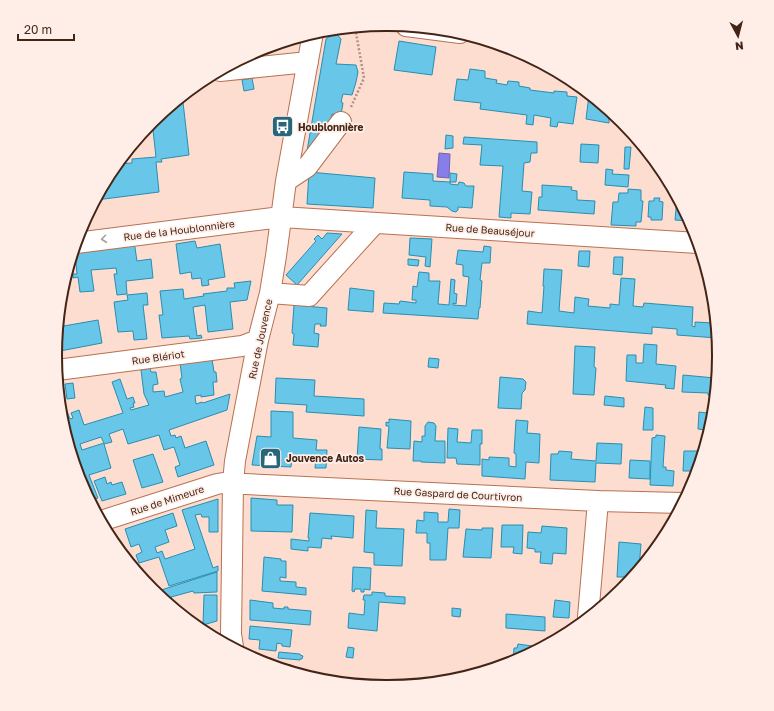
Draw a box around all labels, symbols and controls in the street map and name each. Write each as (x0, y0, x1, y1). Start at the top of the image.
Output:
scale bar (18, 16, 74, 42)
north arrow (718, 16, 758, 56)
text: 20 m (24, 22, 52, 37)
text: N (734, 39, 744, 53)
bus stop icon: Houblonnière (269, 114, 295, 140)
place label: Houblonnière (298, 121, 363, 133)
street label: Rue de la Houblonnière (123, 217, 236, 243)
street label: Rue de Beauséjour (445, 221, 535, 239)
one-way arrow (101, 235, 107, 244)
street label: Rue de Jouvence (246, 298, 274, 380)
street label: Rue Blériot (131, 347, 185, 367)
shop icon: Jouvence Autos (258, 445, 284, 471)
place label: Jouvence Autos (286, 452, 364, 464)
street label: Rue de Mimeure (129, 482, 206, 518)
street label: Rue Gaspard de Courtivron (393, 485, 523, 503)

